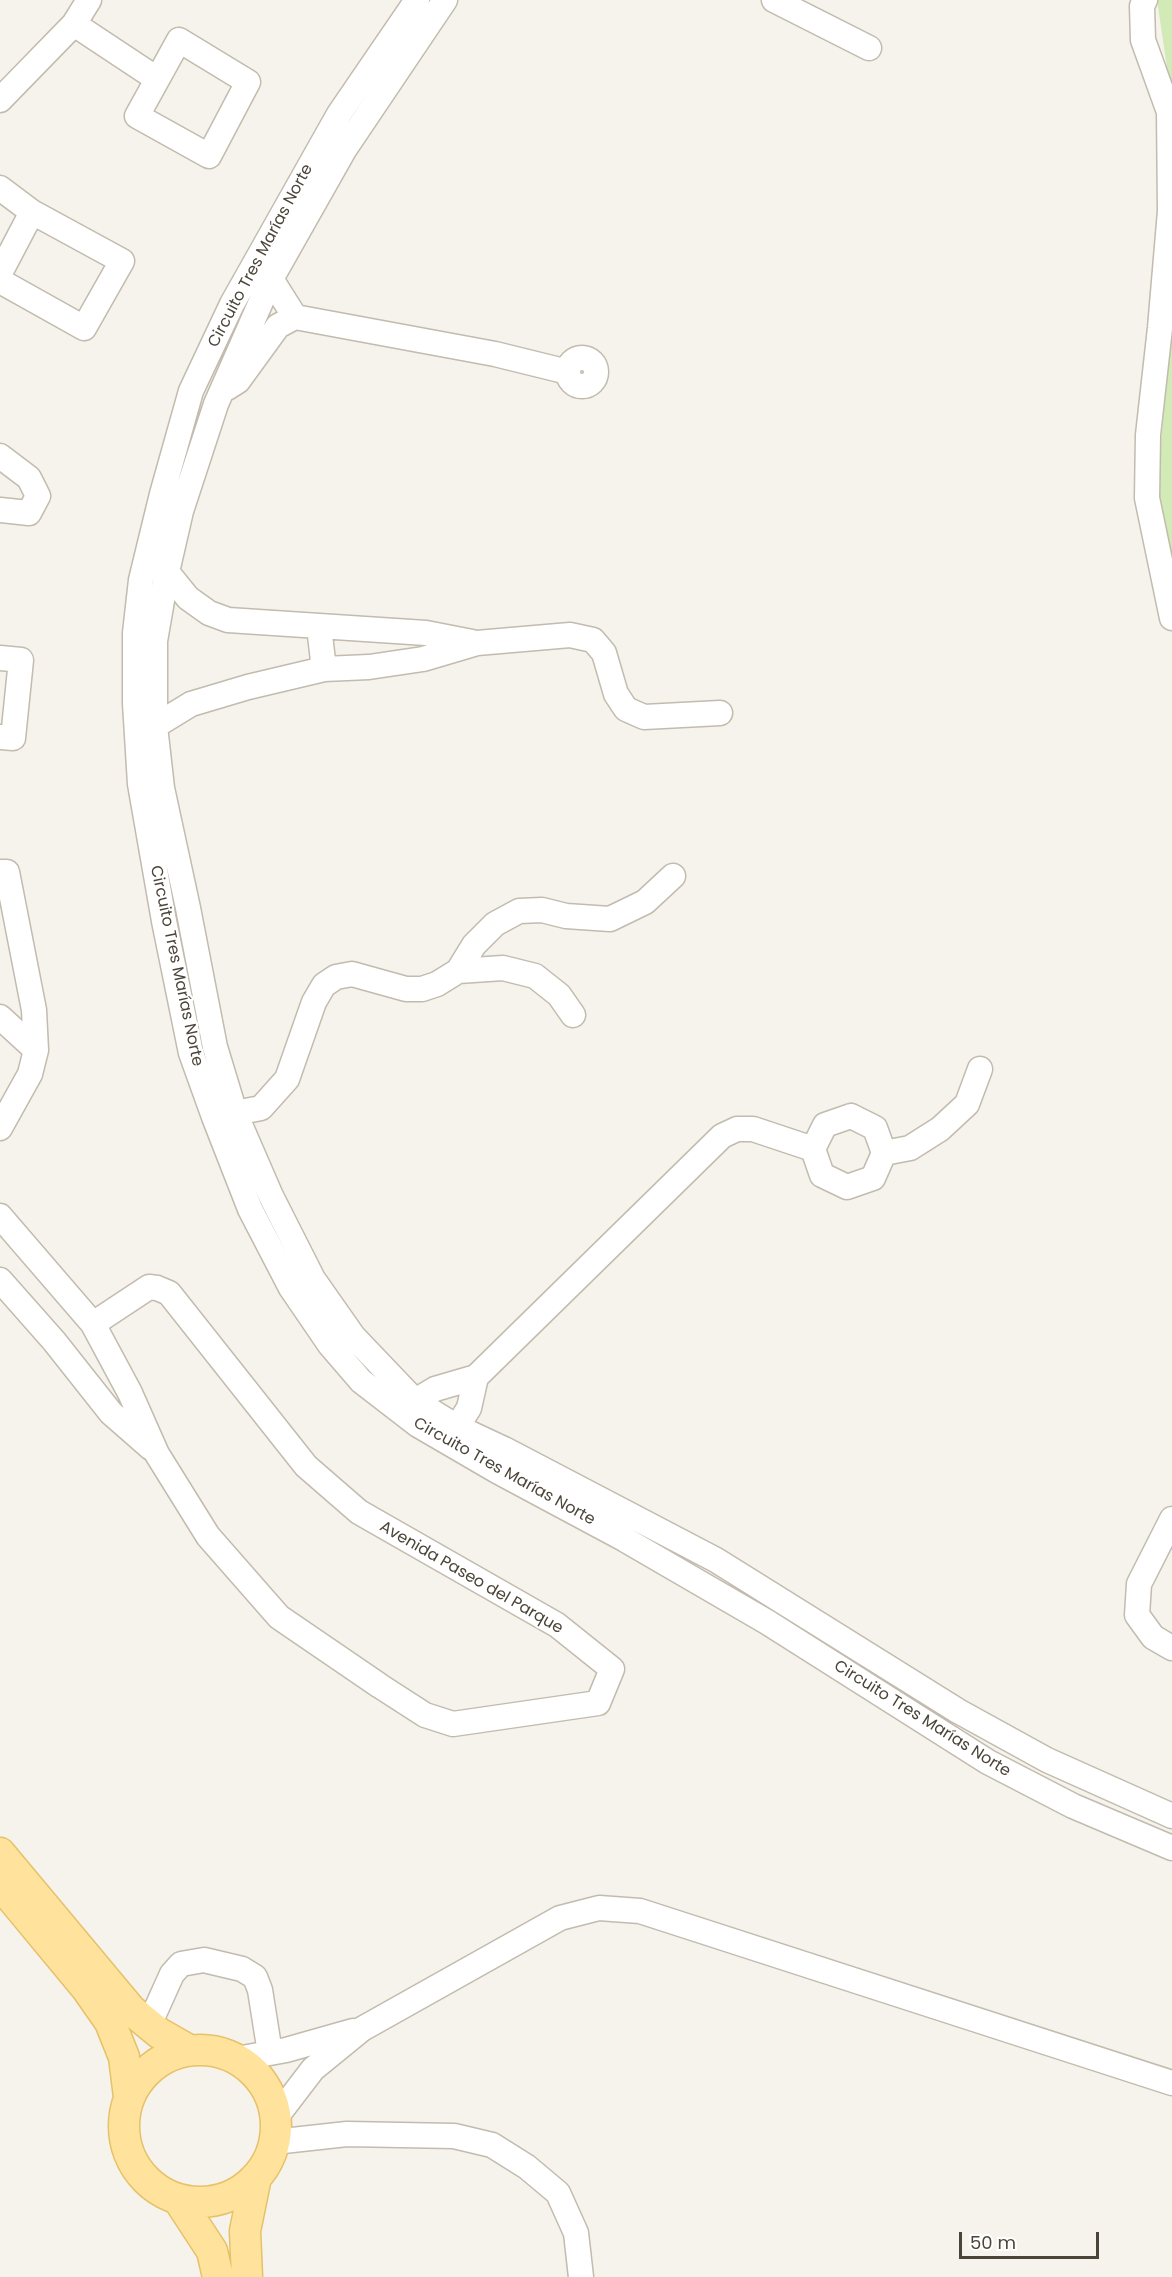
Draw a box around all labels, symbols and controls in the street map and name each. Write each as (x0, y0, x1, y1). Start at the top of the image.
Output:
street label: Circuito Tres Marías Norte (204, 161, 318, 351)
street label: Circuito Tres Marías Norte (145, 864, 207, 1068)
street label: Circuito Tres Marías Norte (410, 1414, 598, 1530)
street label: Avenida Paseo del Parque (376, 1518, 566, 1638)
street label: Circuito Tres Marías Norte (830, 1657, 1014, 1781)
scale bar (962, 2220, 1102, 2258)
text: 50 m (970, 2230, 1016, 2255)

